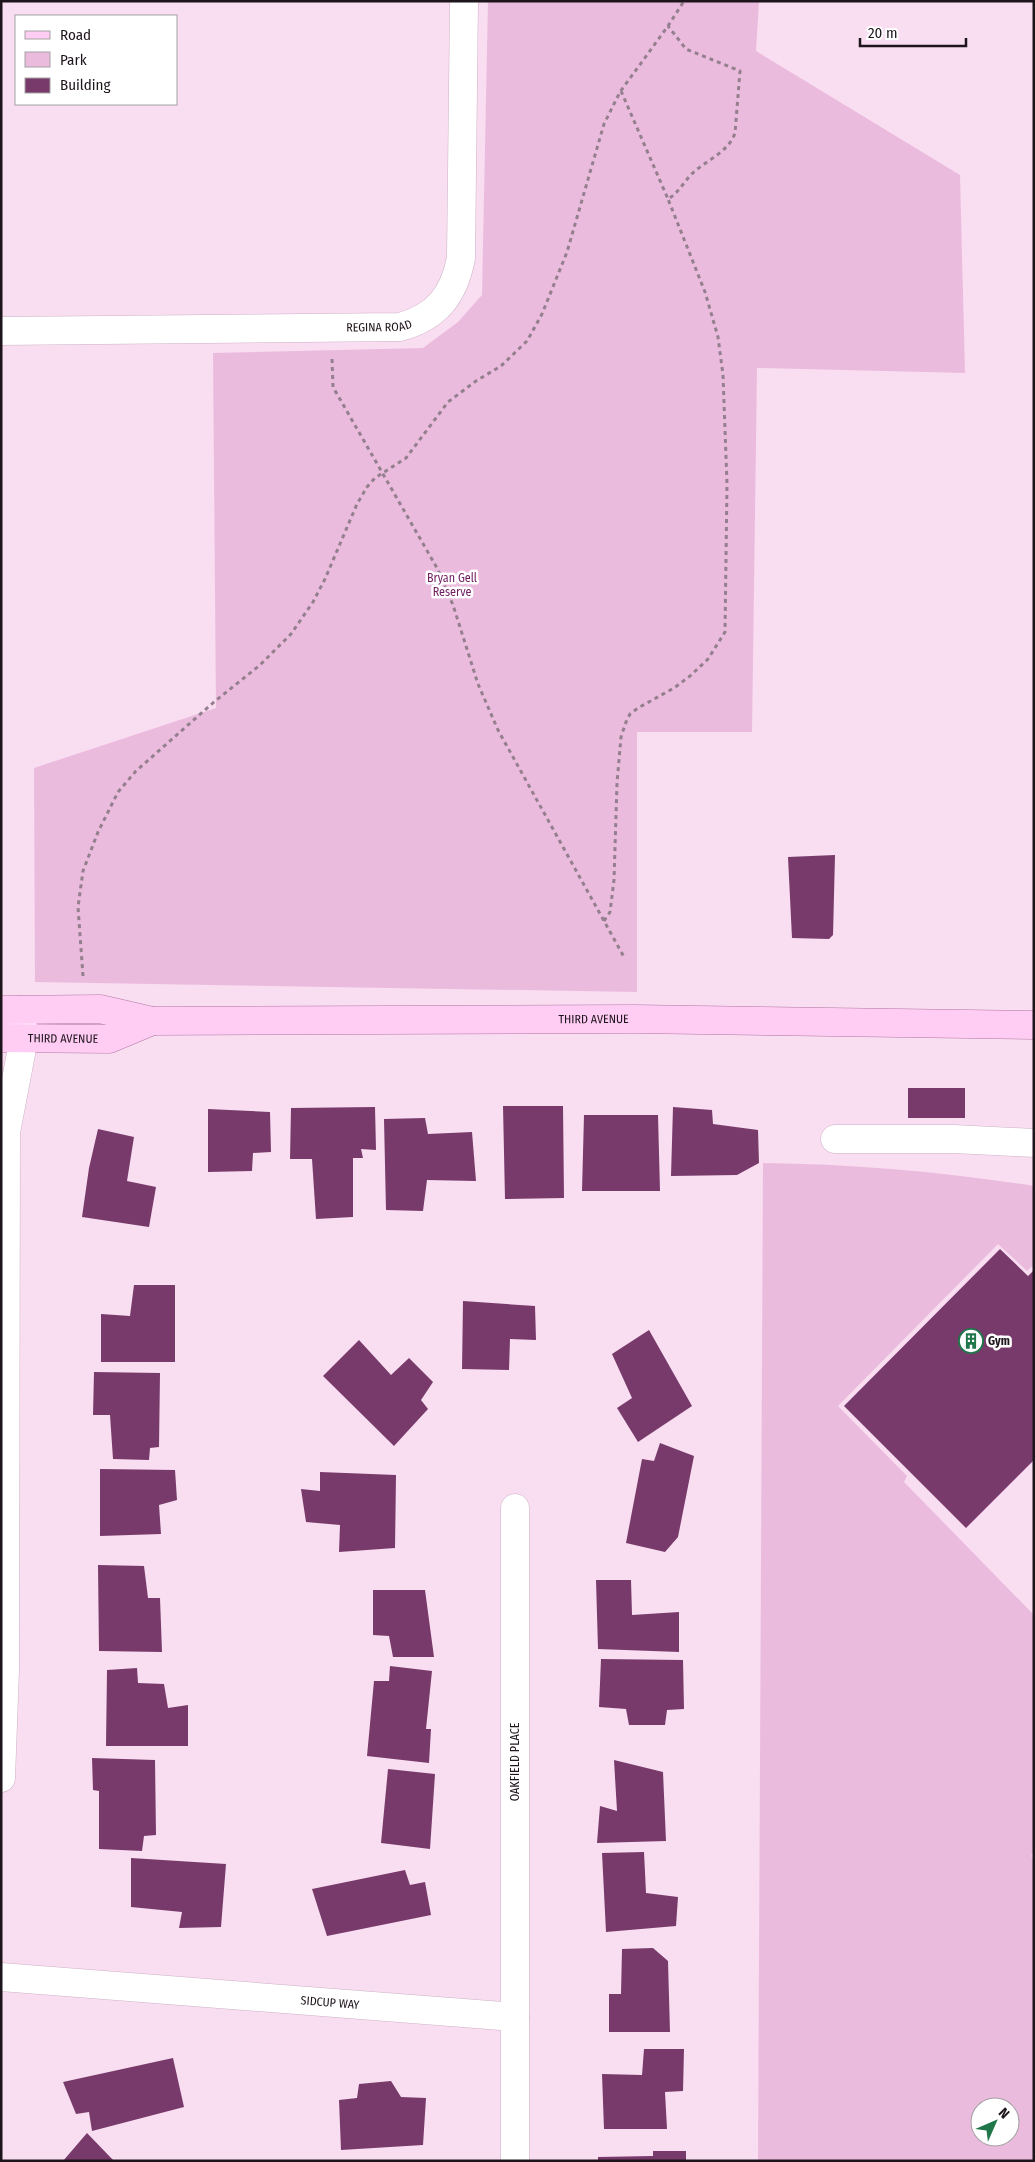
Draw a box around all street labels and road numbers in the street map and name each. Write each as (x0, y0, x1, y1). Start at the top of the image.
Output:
street label: REGINA ROAD (346, 317, 414, 335)
street label: THIRD AVENUE (558, 1012, 629, 1026)
street label: THIRD AVENUE (28, 1031, 99, 1046)
street label: OAKFIELD PLACE (508, 1722, 522, 1801)
street label: SIDCUP WAY (300, 1993, 360, 2012)

